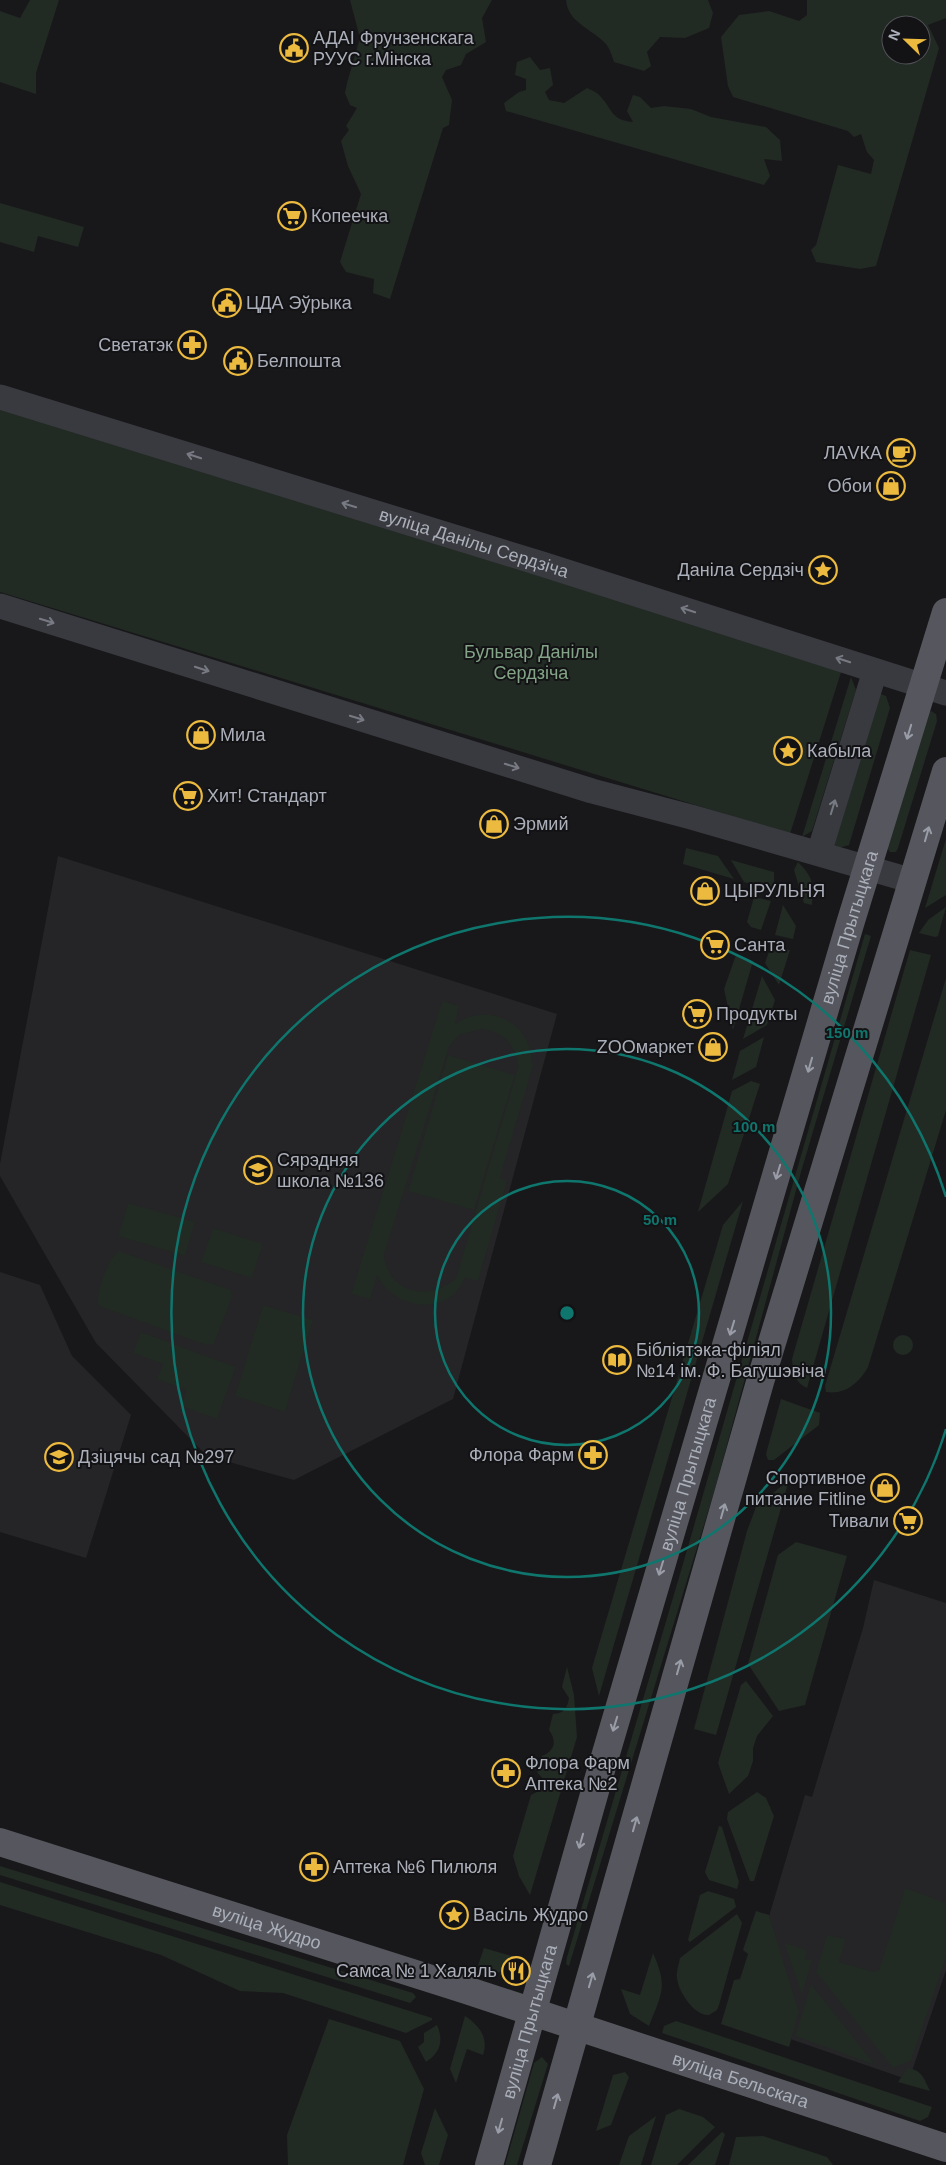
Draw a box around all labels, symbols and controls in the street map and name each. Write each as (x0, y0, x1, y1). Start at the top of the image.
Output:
north arrow (881, 15, 931, 65)
text: N (885, 27, 903, 43)
place label: АДАІ Фрунзенскага РУУС г.Мінска (313, 28, 475, 69)
public building icon: АДАІ Фрунзенскага РУУС г.Мінска (279, 33, 309, 63)
supermarket icon: Копеечка (277, 201, 307, 231)
place label: Копеечка (311, 206, 389, 226)
public building icon: ЦДА Эўрыка (212, 288, 242, 318)
place label: ЦДА Эўрыка (246, 293, 353, 313)
pharmacy icon: Светатэк (177, 330, 207, 360)
place label: Светатэк (98, 335, 173, 355)
public building icon: Белпошта (223, 346, 253, 376)
place label: Белпошта (257, 351, 342, 371)
cafe icon: ЛАVКА (886, 438, 916, 468)
place label: ЛАVКА (824, 443, 882, 463)
one-way arrow (186, 451, 202, 461)
shop icon: Обои (876, 471, 906, 501)
place label: Обои (828, 476, 872, 496)
one-way arrow (341, 500, 357, 510)
street label: вуліца Данілы Сердзіча (377, 504, 572, 582)
place icon: Даніла Сердзіч (808, 555, 838, 585)
place label: Даніла Сердзіч (678, 560, 804, 580)
one-way arrow (681, 605, 697, 615)
one-way arrow (38, 616, 54, 626)
park label: Бульвар Данілы Сердзіча (464, 642, 598, 683)
one-way arrow (835, 654, 851, 664)
one-way arrow (193, 665, 209, 674)
one-way arrow (348, 714, 364, 723)
shop icon: Мила (186, 720, 216, 750)
one-way arrow (903, 724, 913, 740)
place label: Мила (220, 725, 267, 745)
place icon: Кабыла (773, 736, 803, 766)
place label: Кабыла (807, 741, 872, 761)
one-way arrow (503, 762, 519, 772)
supermarket icon: Хит! Стандарт (173, 781, 203, 811)
place label: Хит! Стандарт (207, 786, 327, 806)
one-way arrow (829, 799, 839, 815)
shop icon: Эрмий (479, 809, 509, 839)
place label: Эрмий (513, 814, 568, 834)
one-way arrow (923, 827, 933, 843)
street label: вуліца Прытыцкага (817, 847, 882, 1007)
shop icon: ЦЫРУЛЬНЯ (690, 876, 720, 906)
place label: ЦЫРУЛЬНЯ (724, 881, 825, 901)
supermarket icon: Санта (700, 930, 730, 960)
place label: Санта (734, 935, 786, 955)
supermarket icon: Продукты (682, 999, 712, 1029)
place label: Продукты (716, 1004, 797, 1024)
text: 150 m (826, 1024, 868, 1041)
shop icon: ZOOмаркет (698, 1032, 728, 1062)
place label: ZOOмаркет (597, 1037, 694, 1057)
one-way arrow (804, 1056, 814, 1072)
text: 100 m (733, 1118, 775, 1135)
place label: Сярэдняя школа №136 (277, 1150, 384, 1191)
school or university icon: Сярэдняя школа №136 (243, 1155, 273, 1185)
one-way arrow (773, 1164, 783, 1180)
text: 50 m (643, 1211, 677, 1228)
centre of rings (558, 1304, 576, 1322)
one-way arrow (726, 1320, 736, 1336)
place label: Бібліятэка-філіял №14 ім. Ф. Багушэвіча (636, 1340, 825, 1381)
library icon: Бібліятэка-філіял №14 ім. Ф. Багушэвіча (602, 1345, 632, 1375)
street label: вуліца Прытыцкага (656, 1394, 721, 1553)
pharmacy icon: Флора Фарм (578, 1440, 608, 1470)
school or university icon: Дзіцячы сад №297 (44, 1442, 74, 1472)
place label: Флора Фарм (469, 1445, 574, 1465)
place label: Дзіцячы сад №297 (78, 1447, 234, 1467)
place label: Спортивное питание Fitline (745, 1468, 866, 1509)
shop icon: Спортивное питание Fitline (870, 1473, 900, 1503)
one-way arrow (718, 1503, 728, 1519)
supermarket icon: Тивали (893, 1506, 923, 1536)
place label: Тивали (829, 1511, 889, 1531)
one-way arrow (655, 1560, 665, 1576)
one-way arrow (675, 1660, 684, 1676)
one-way arrow (609, 1715, 619, 1731)
place label: Флора Фарм Аптека №2 (525, 1753, 630, 1794)
pharmacy icon: Флора Фарм Аптека №2 (491, 1758, 521, 1788)
one-way arrow (631, 1816, 641, 1832)
one-way arrow (576, 1832, 585, 1848)
pharmacy icon: Аптека №6 Пилюля (299, 1852, 329, 1882)
place label: Аптека №6 Пилюля (333, 1857, 497, 1877)
street label: вуліца Жудро (210, 1900, 324, 1953)
place icon: Васіль Жудро (439, 1900, 469, 1930)
place label: Васіль Жудро (473, 1905, 588, 1925)
street label: вуліца Прытыцкага (498, 1941, 561, 2101)
restaurant icon: Самса № 1 Халяль (501, 1956, 531, 1986)
place label: Самса № 1 Халяль (336, 1961, 497, 1981)
one-way arrow (586, 1972, 596, 1988)
street label: вуліца Бельскага (670, 2049, 812, 2112)
one-way arrow (551, 2094, 561, 2110)
one-way arrow (495, 2118, 505, 2134)

